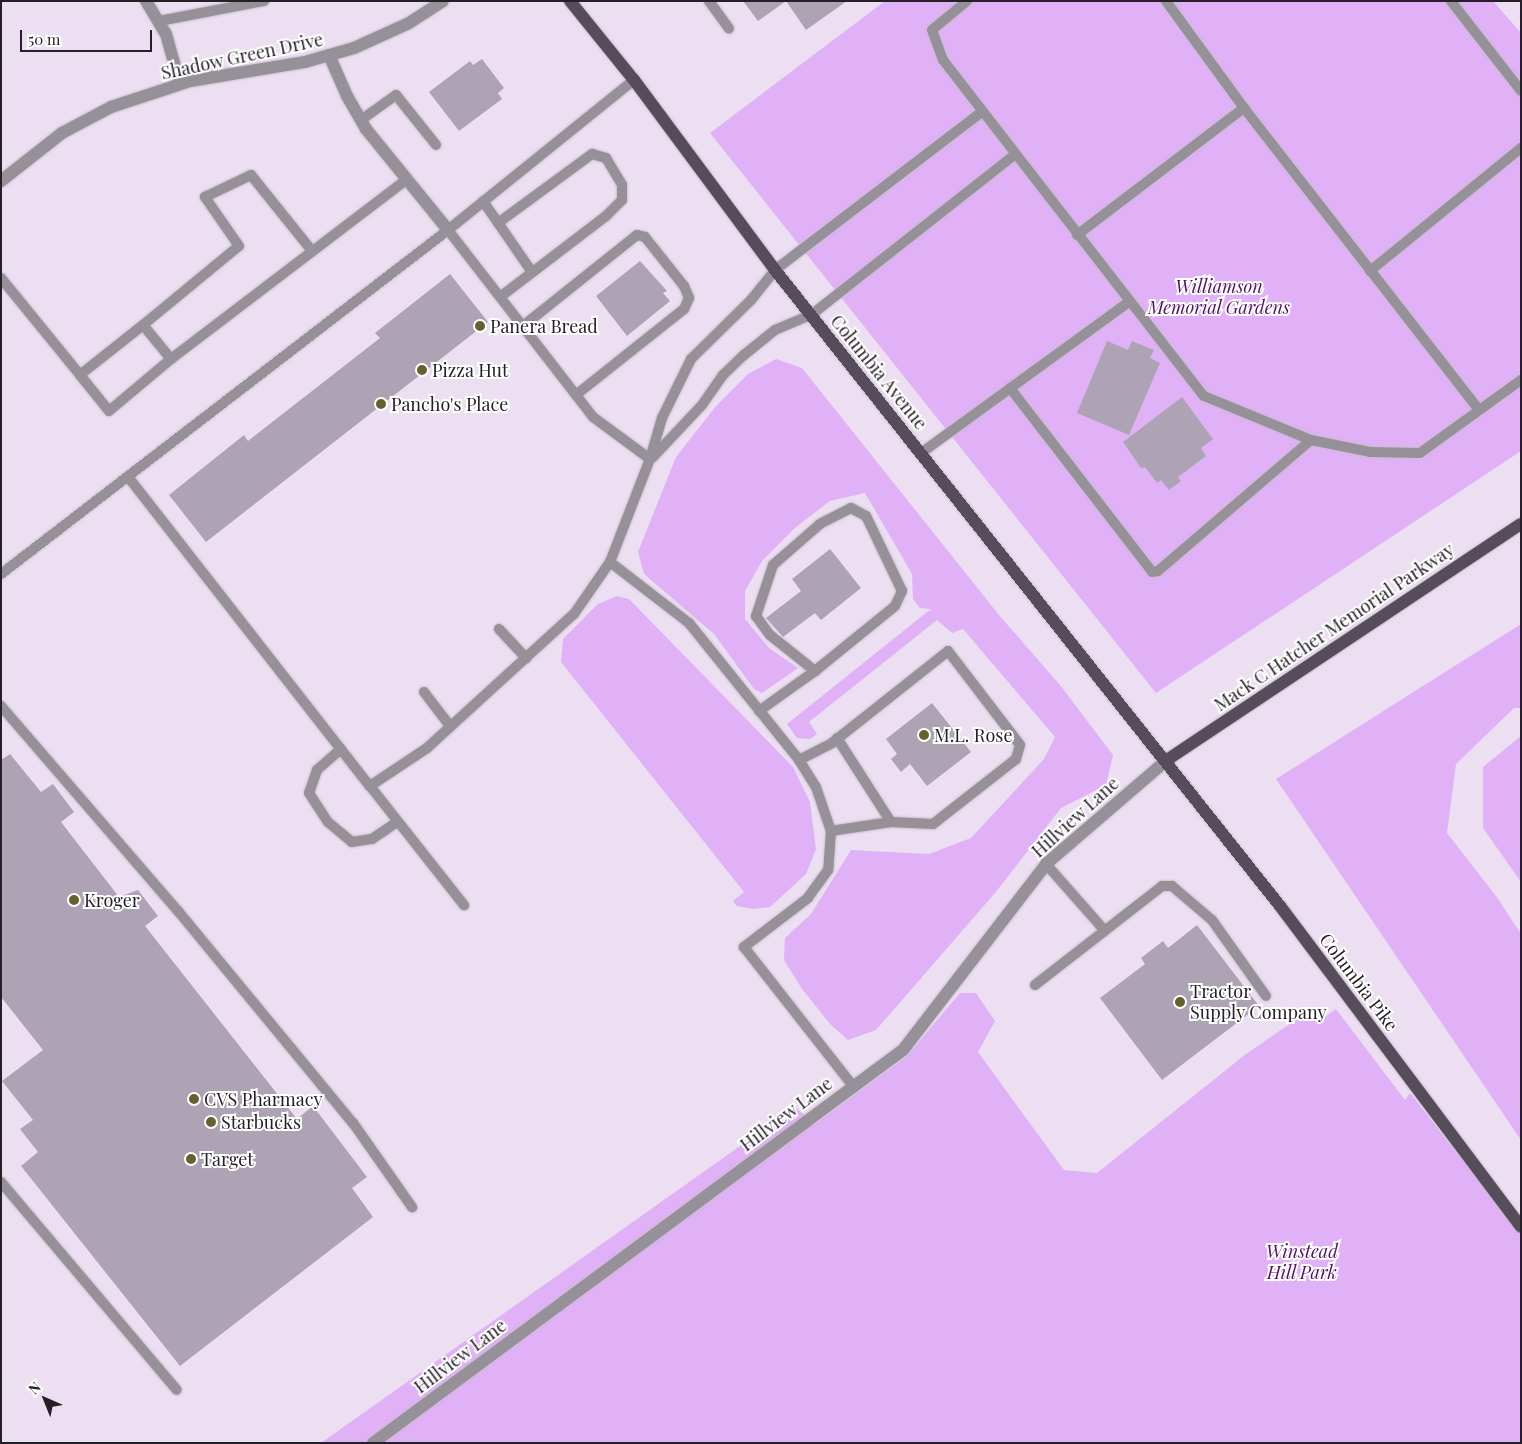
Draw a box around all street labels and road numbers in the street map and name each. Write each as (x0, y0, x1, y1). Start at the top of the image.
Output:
street label: Shadow Green Drive (159, 28, 325, 84)
street label: Columbia Avenue (826, 310, 932, 434)
street label: Mack C Hatcher Memorial Parkway (1210, 538, 1458, 716)
street label: Hillview Lane (1027, 772, 1123, 862)
street label: Columbia Pike (1315, 929, 1403, 1035)
street label: Hillview Lane (736, 1072, 836, 1156)
street label: Hillview Lane (410, 1314, 510, 1398)

